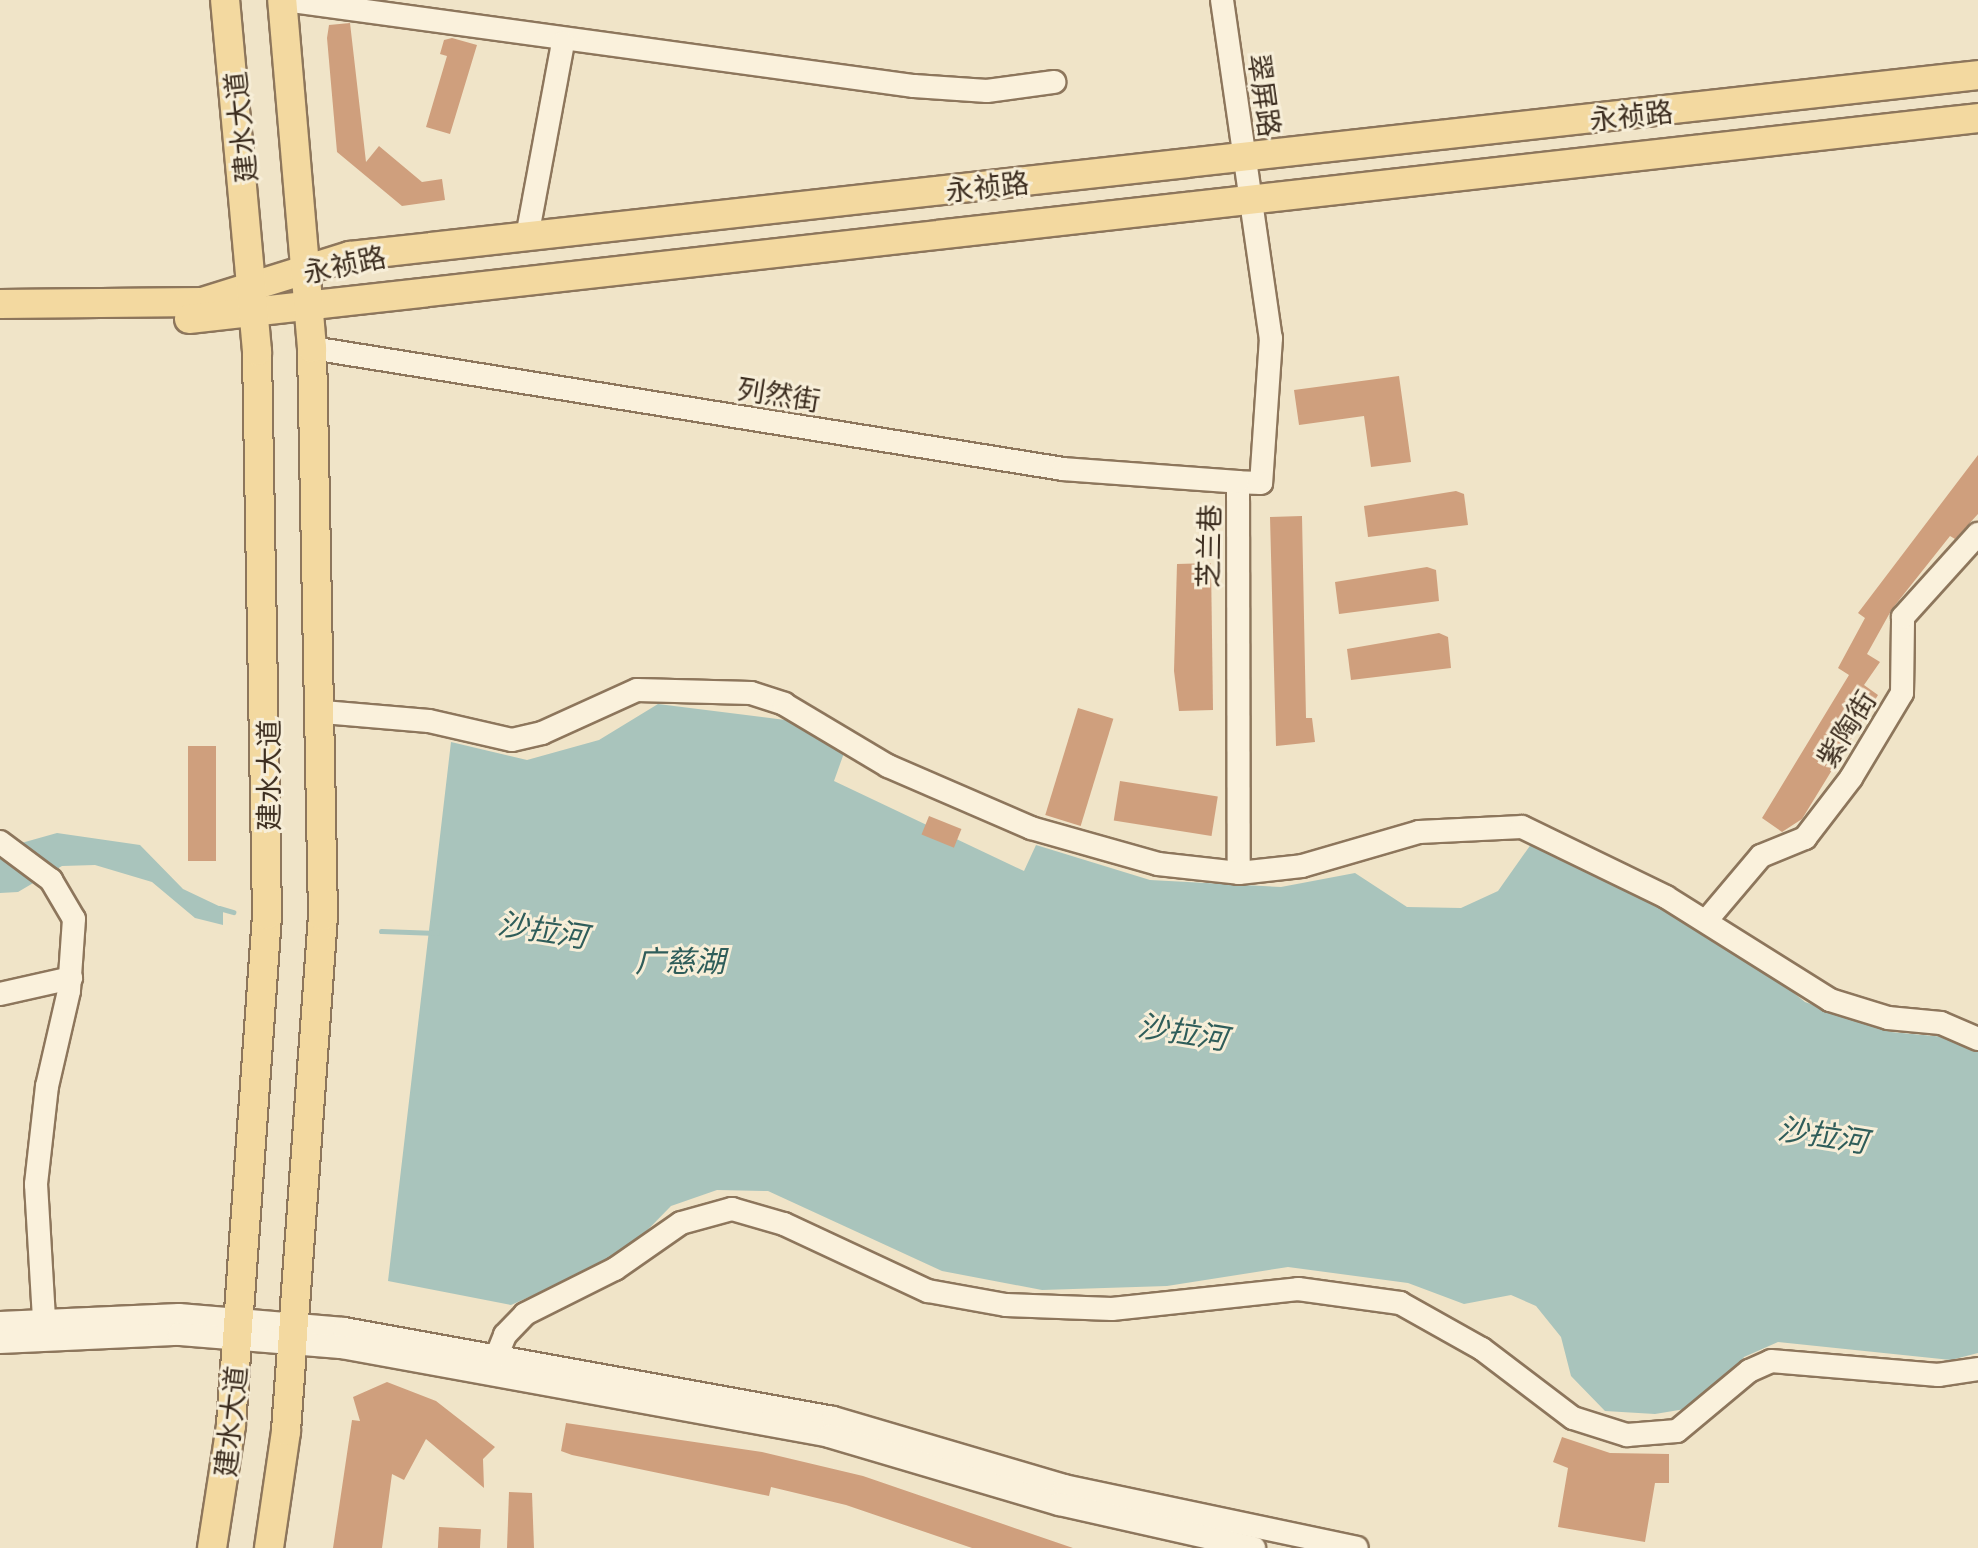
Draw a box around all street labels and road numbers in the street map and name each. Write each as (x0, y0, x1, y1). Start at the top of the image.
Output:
street label: 翠屏路 (1244, 51, 1288, 139)
street label: 建水大道 (216, 70, 262, 184)
street label: 永祯路 (1587, 93, 1675, 135)
street label: 永祯路 (943, 164, 1031, 206)
street label: 永祯路 (299, 238, 389, 288)
street label: 列然街 (735, 370, 823, 416)
street label: 芝兰巷 (1189, 504, 1225, 588)
street label: 紫陶街 (1808, 683, 1882, 773)
street label: 建水大道 (250, 719, 284, 831)
street label: 建水大道 (206, 1364, 252, 1478)

